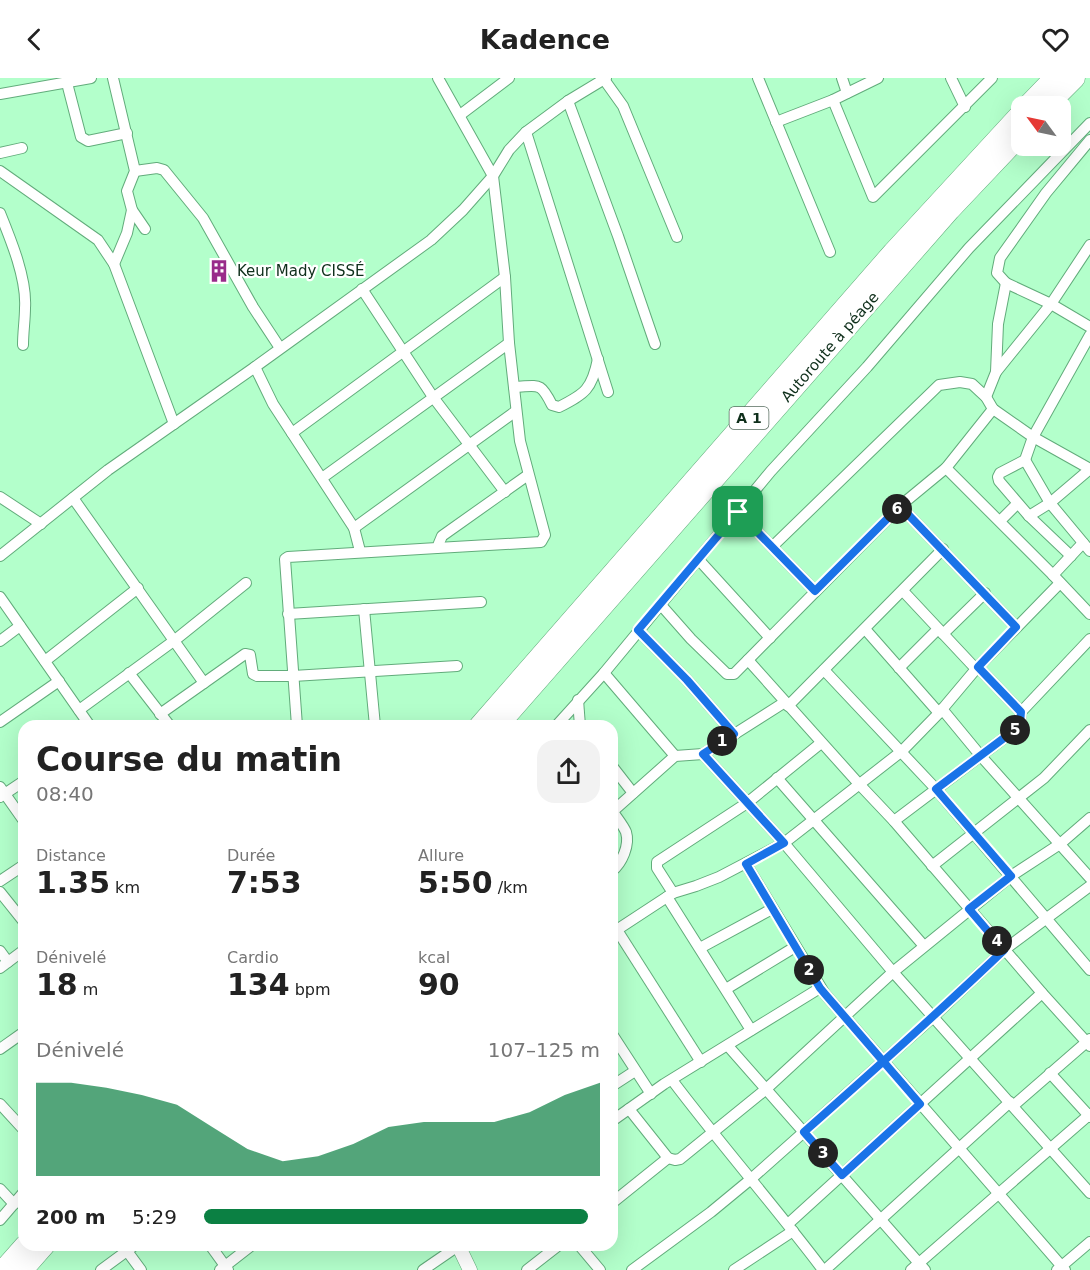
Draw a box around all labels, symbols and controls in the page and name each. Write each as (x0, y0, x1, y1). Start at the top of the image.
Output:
icon: back (18, 23, 51, 56)
icon: heart (1039, 23, 1072, 56)
text: Kadence (480, 24, 610, 55)
north arrow (1011, 96, 1071, 156)
map controls (1011, 96, 1071, 156)
building icon: Keur Mady CISSÉ (206, 258, 232, 284)
place label: Keur Mady CISSÉ (237, 261, 364, 280)
street label: Autoroute à péage (777, 288, 883, 406)
road number: A 1 (730, 407, 768, 429)
pin (712, 486, 763, 537)
pin: 6 (882, 494, 912, 524)
icon: arrive (721, 495, 754, 528)
text: 6 (891, 499, 903, 518)
pin: 5 (1000, 715, 1030, 745)
text: 5 (1009, 720, 1021, 739)
pin: 1 (707, 726, 737, 756)
text: 1 (716, 731, 728, 750)
text: Course du matin (36, 740, 342, 779)
button: share (537, 740, 600, 803)
text: 08:40 (36, 782, 94, 806)
text: Distance (36, 846, 106, 865)
text: Durée (227, 846, 275, 865)
text: Allure (418, 846, 464, 865)
text: 1.35 (36, 865, 110, 900)
text: 7:53 (227, 865, 302, 900)
text: 5:50 (418, 865, 493, 900)
text: km (110, 878, 140, 897)
text: /km (493, 878, 528, 897)
pin: 4 (982, 926, 1012, 956)
text: 4 (991, 931, 1003, 950)
text: Dénivelé (36, 948, 106, 967)
text: Cardio (227, 948, 279, 967)
text: kcal (418, 948, 450, 967)
pin: 2 (794, 955, 824, 985)
text: 2 (803, 960, 815, 979)
text: 18 (36, 967, 78, 1002)
text: 134 (227, 967, 290, 1002)
text: 90 (418, 967, 460, 1002)
text: m (78, 980, 98, 999)
text: bpm (290, 980, 331, 999)
text: Dénivelé (36, 1038, 124, 1062)
text: 107–125 m (488, 1038, 600, 1062)
pin: 3 (808, 1138, 838, 1168)
text: 3 (817, 1143, 829, 1162)
text: 200 m (36, 1205, 106, 1229)
text: 5:29 (132, 1205, 177, 1229)

